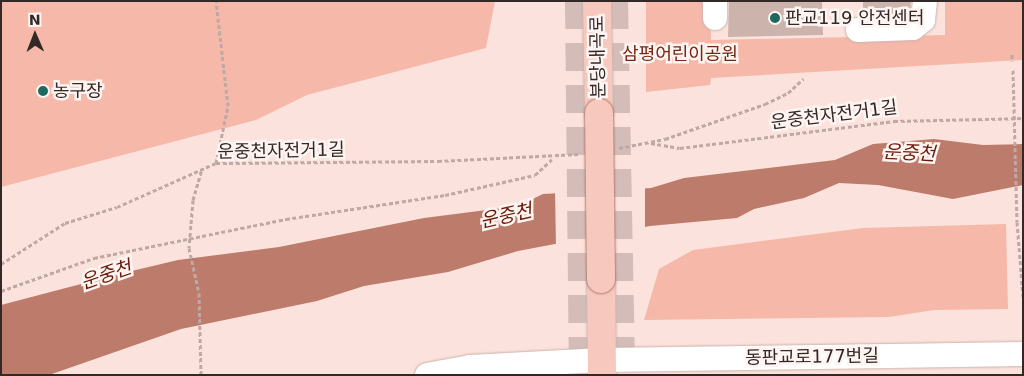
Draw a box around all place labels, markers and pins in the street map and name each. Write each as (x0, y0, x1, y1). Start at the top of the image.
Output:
place label: 판교119 안전센터 (785, 7, 924, 29)
marker: 판교119 안전센터 (769, 12, 781, 24)
place label: 농구장 (53, 80, 103, 102)
marker: 농구장 (37, 85, 49, 97)

